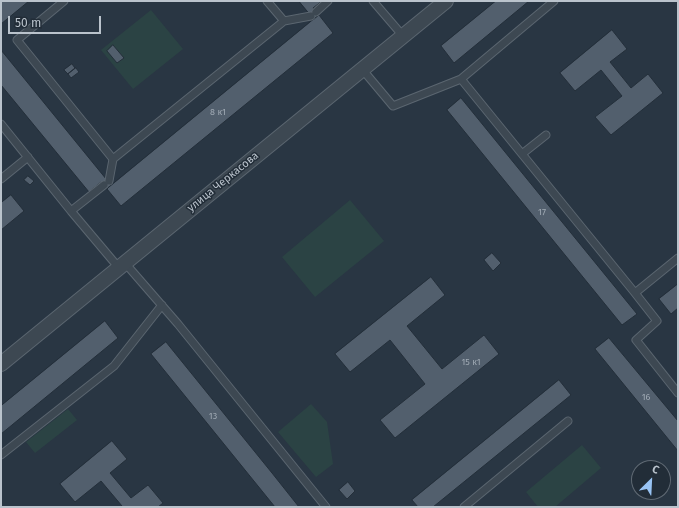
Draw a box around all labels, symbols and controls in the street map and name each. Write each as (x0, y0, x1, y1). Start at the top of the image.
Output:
scale bar (10, 8, 103, 34)
text: 50 m (15, 16, 41, 30)
house number: 8 к1 (210, 107, 226, 117)
street label: улица Черкасова (185, 149, 261, 215)
house number: 17 (538, 207, 546, 217)
house number: 15 к1 (461, 357, 481, 367)
house number: 16 (642, 392, 650, 402)
house number: 13 (209, 411, 217, 421)
north arrow (631, 460, 671, 500)
text: С (650, 462, 661, 477)

